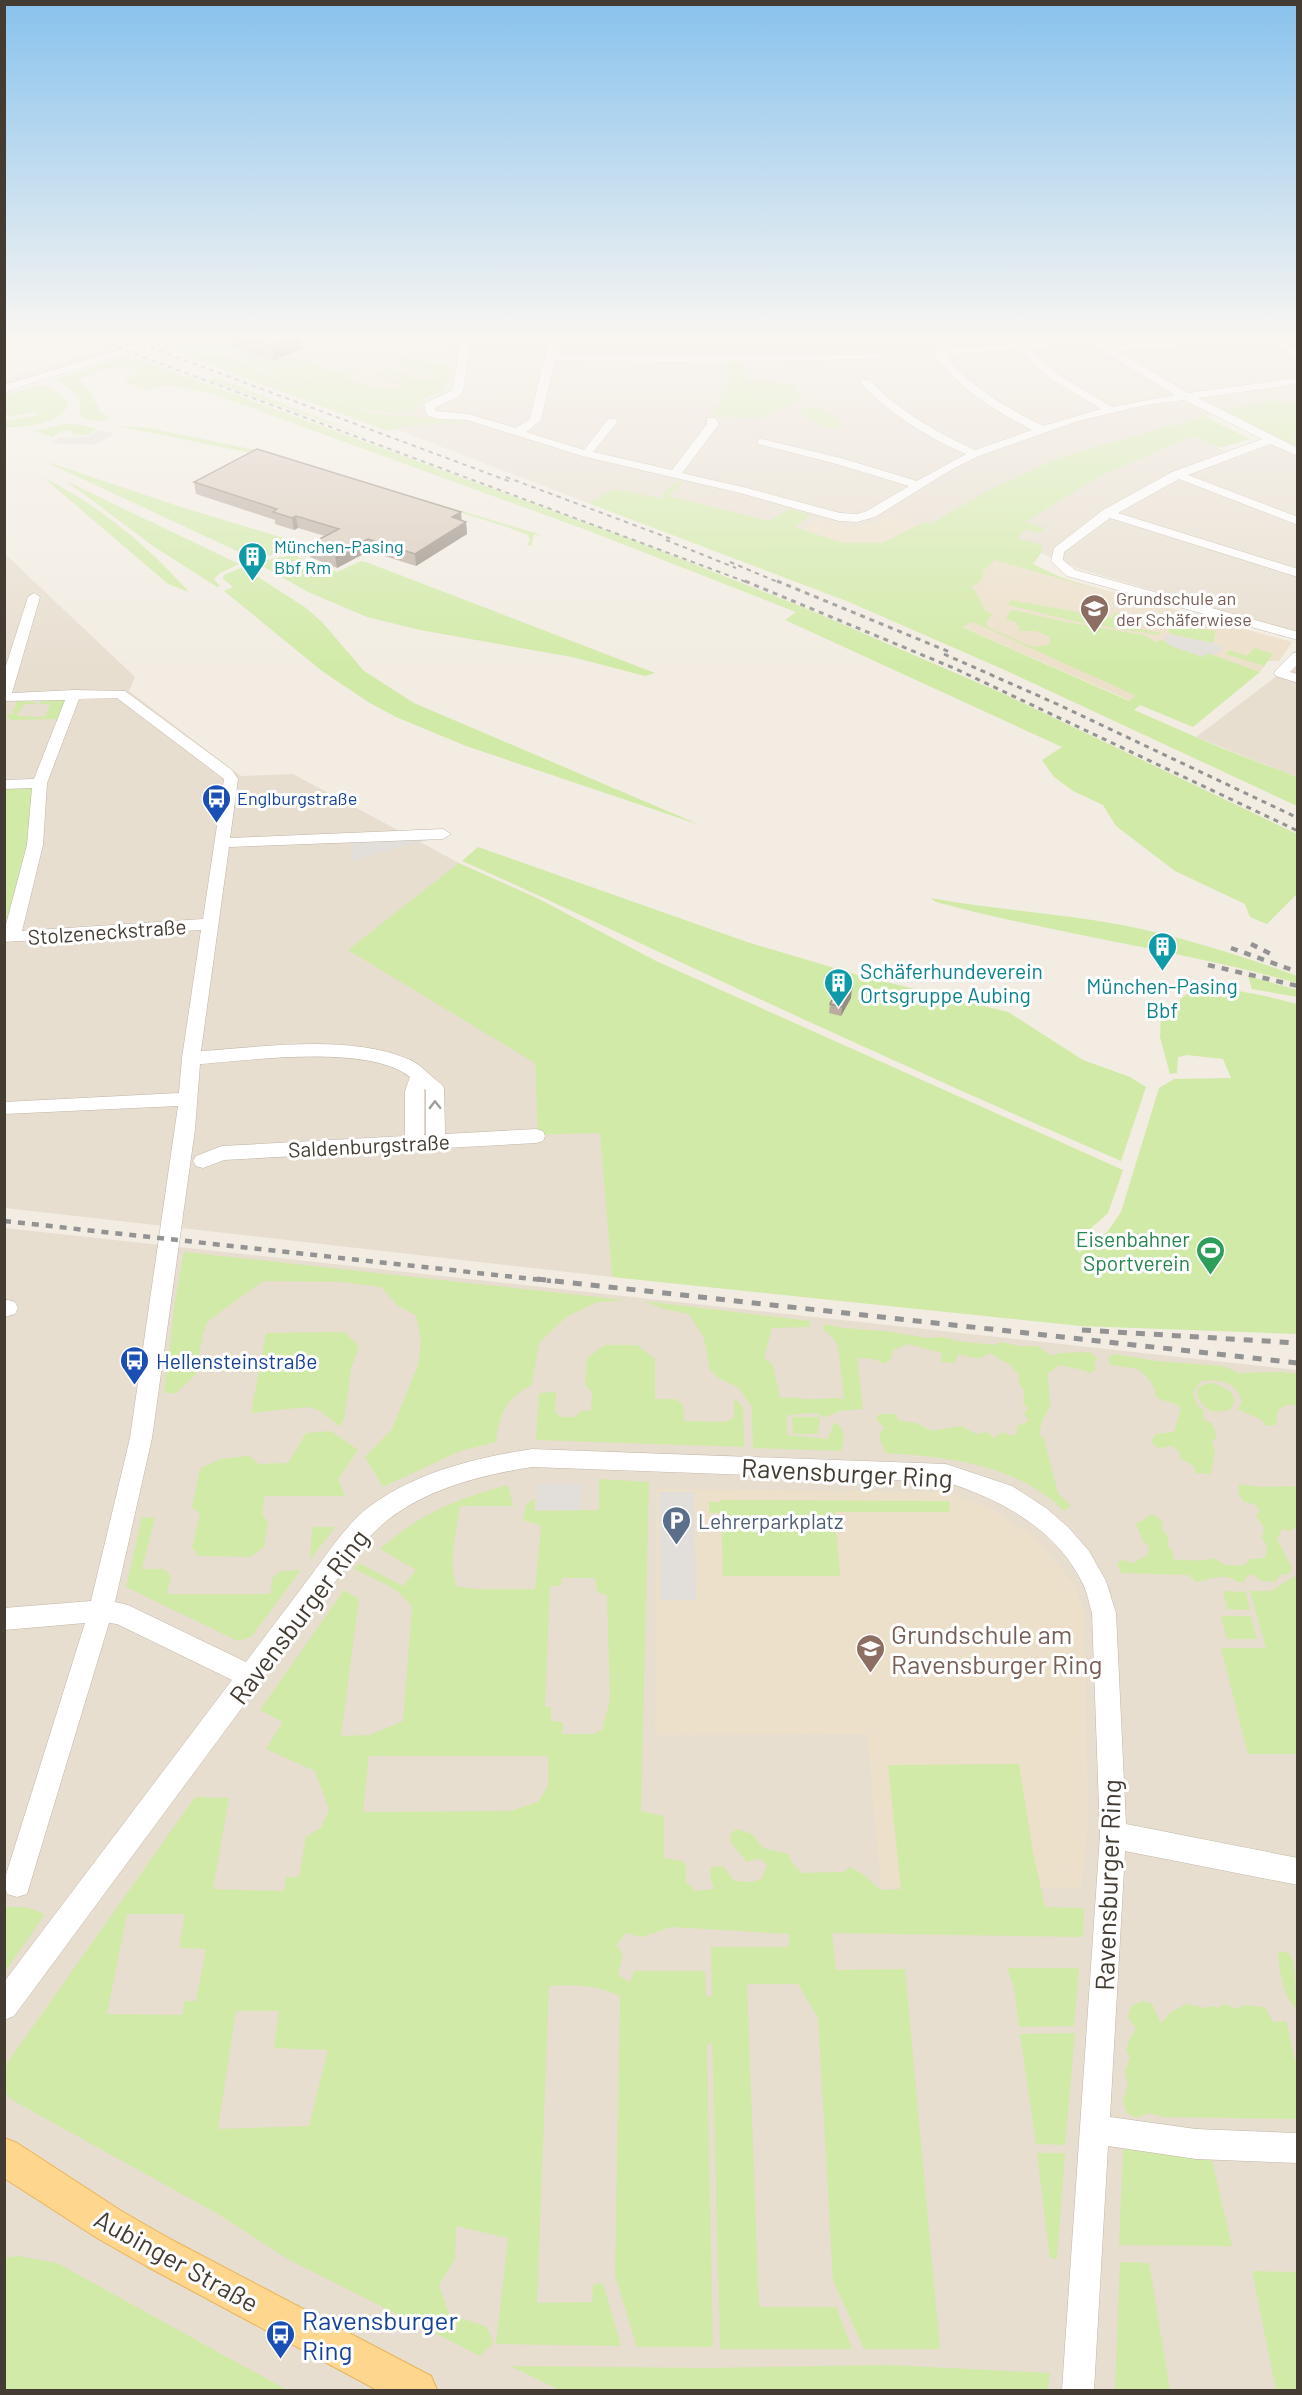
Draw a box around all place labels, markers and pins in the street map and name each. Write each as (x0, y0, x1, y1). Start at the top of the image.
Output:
place label: München-Pasing Bbf Rm (274, 535, 404, 578)
building icon: München-Pasing Bbf Rm (237, 540, 269, 582)
place label: Grundschule an der Schäferwiese (1116, 587, 1252, 630)
school or university icon: Grundschule an der Schäferwiese (1079, 592, 1111, 634)
bus stop icon: Englburgstraße (200, 782, 232, 824)
place label: Englburgstraße (237, 787, 357, 809)
building icon: München-Pasing Bbf (1146, 930, 1178, 972)
place label: Schäferhundeverein Ortsgruppe Aubing (860, 958, 1043, 1007)
building icon: Schäferhundeverein Ortsgruppe Aubing (823, 966, 855, 1008)
place label: München-Pasing Bbf (1086, 973, 1238, 1022)
place label: Eisenbahner Sportverein (1076, 1226, 1190, 1275)
sports icon: Eisenbahner Sportverein (1195, 1234, 1227, 1276)
bus stop icon: Hellensteinstraße (119, 1344, 151, 1386)
place label: Hellensteinstraße (156, 1348, 317, 1373)
parking icon: Lehrerparkplatz (661, 1504, 693, 1546)
place label: Lehrerparkplatz (698, 1508, 843, 1533)
place label: Grundschule am Ravensburger Ring (891, 1618, 1103, 1679)
school or university icon: Grundschule am Ravensburger Ring (854, 1632, 886, 1674)
place label: Ravensburger Ring (302, 2304, 458, 2365)
bus stop icon: Ravensburger Ring (265, 2318, 297, 2360)

